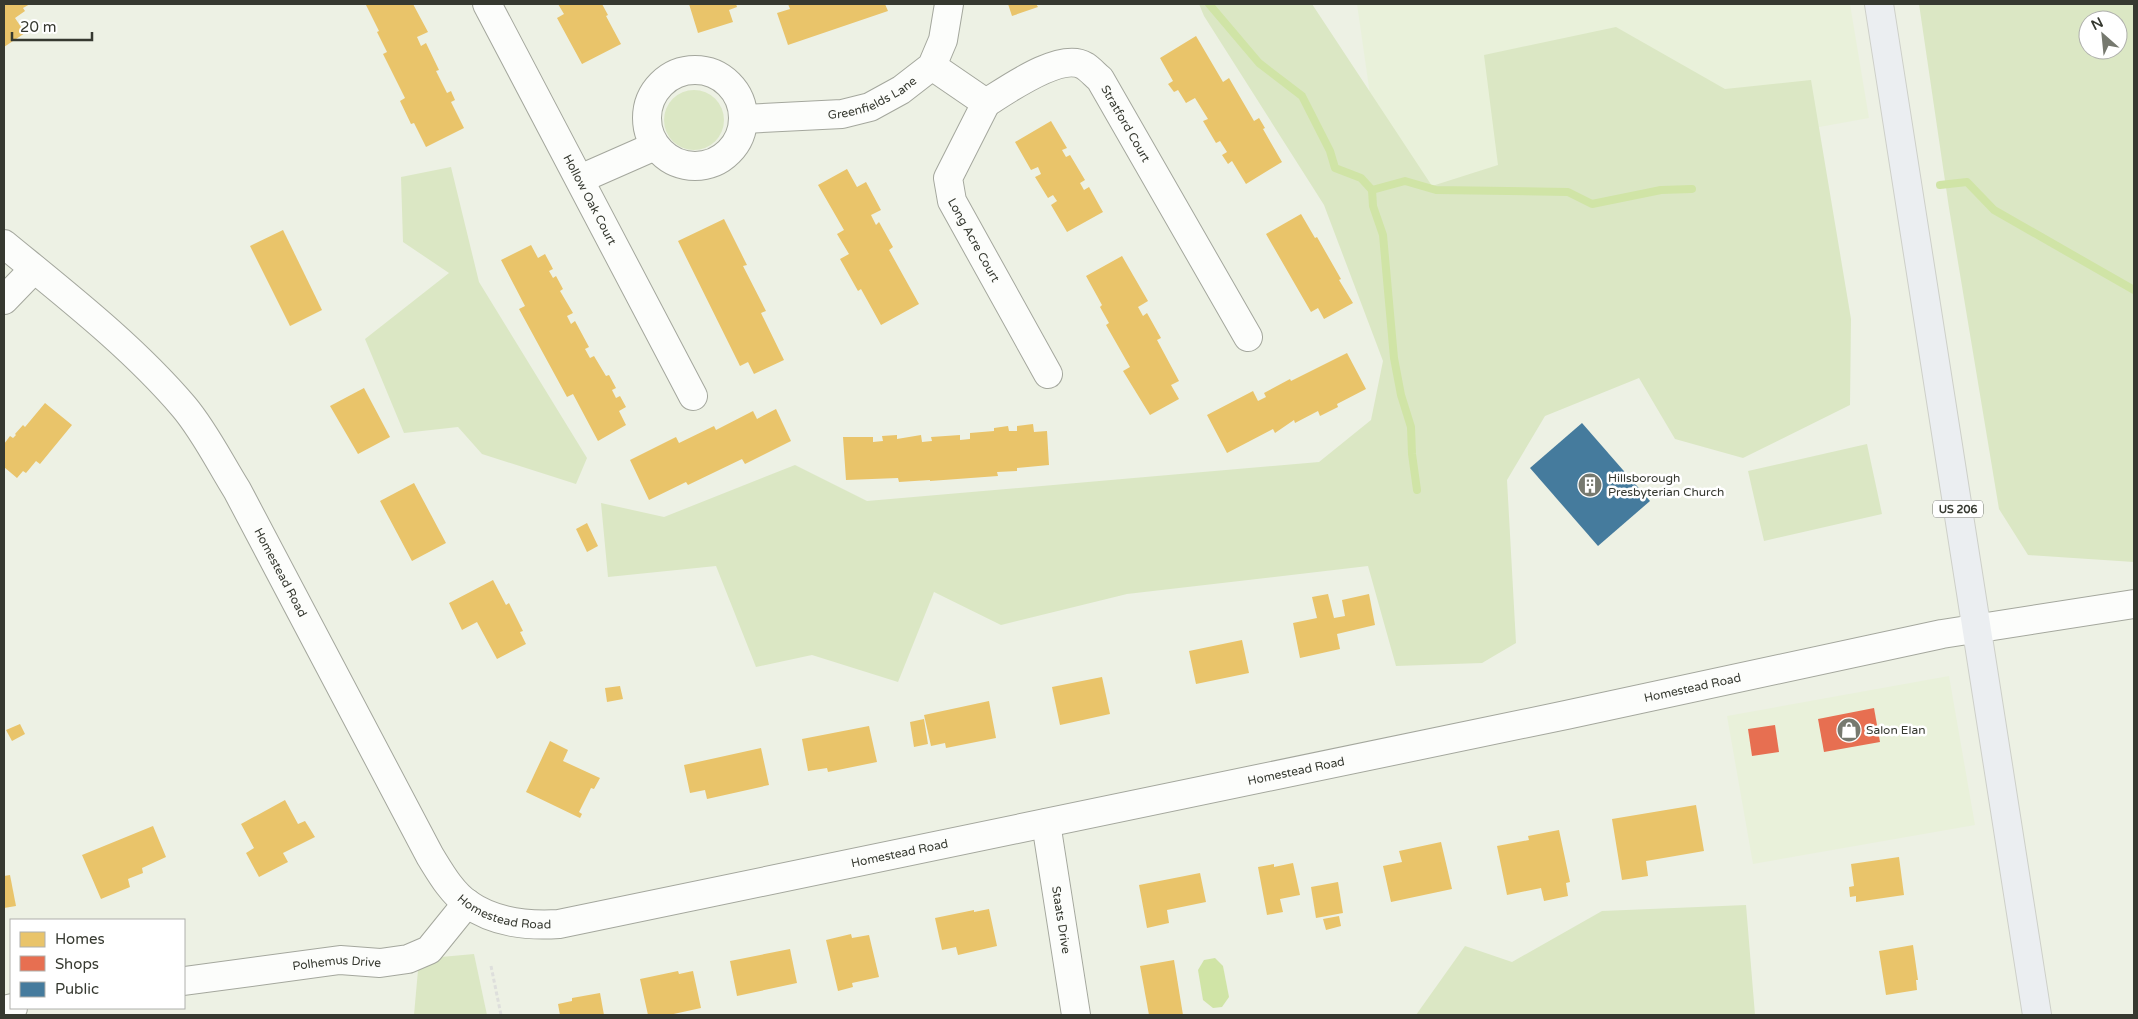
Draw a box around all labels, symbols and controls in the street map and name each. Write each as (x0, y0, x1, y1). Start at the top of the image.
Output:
scale bar (12, 10, 92, 42)
north arrow (2078, 10, 2128, 60)
text: N (2088, 14, 2106, 34)
text: 20 m (20, 18, 57, 36)
street label: Greenfields Lane (828, 74, 919, 122)
street label: Stratford Court (1098, 83, 1153, 165)
street label: Hollow Oak Court (560, 152, 619, 248)
street label: Long Acre Court (945, 196, 1003, 285)
place label: Hillsborough Presbyterian Church (1608, 471, 1724, 499)
building icon: Hillsborough Presbyterian Church (1577, 472, 1603, 498)
road number: US 206 (1933, 500, 1983, 518)
street label: Homestead Road (251, 526, 310, 619)
street label: Homestead Road (1643, 671, 1742, 705)
shop icon: Salon Elan (1836, 717, 1862, 743)
place label: Salon Elan (1866, 723, 1926, 737)
street label: Homestead Road (1246, 754, 1346, 788)
street label: Homestead Road (850, 836, 949, 870)
street label: Staats Drive (1049, 885, 1073, 955)
street label: Homestead Road (455, 891, 551, 932)
legend (10, 919, 185, 1009)
text: Homes (55, 930, 105, 948)
street label: Polhemus Drive (292, 953, 382, 973)
text: Shops (55, 955, 99, 973)
text: Public (55, 980, 99, 998)

